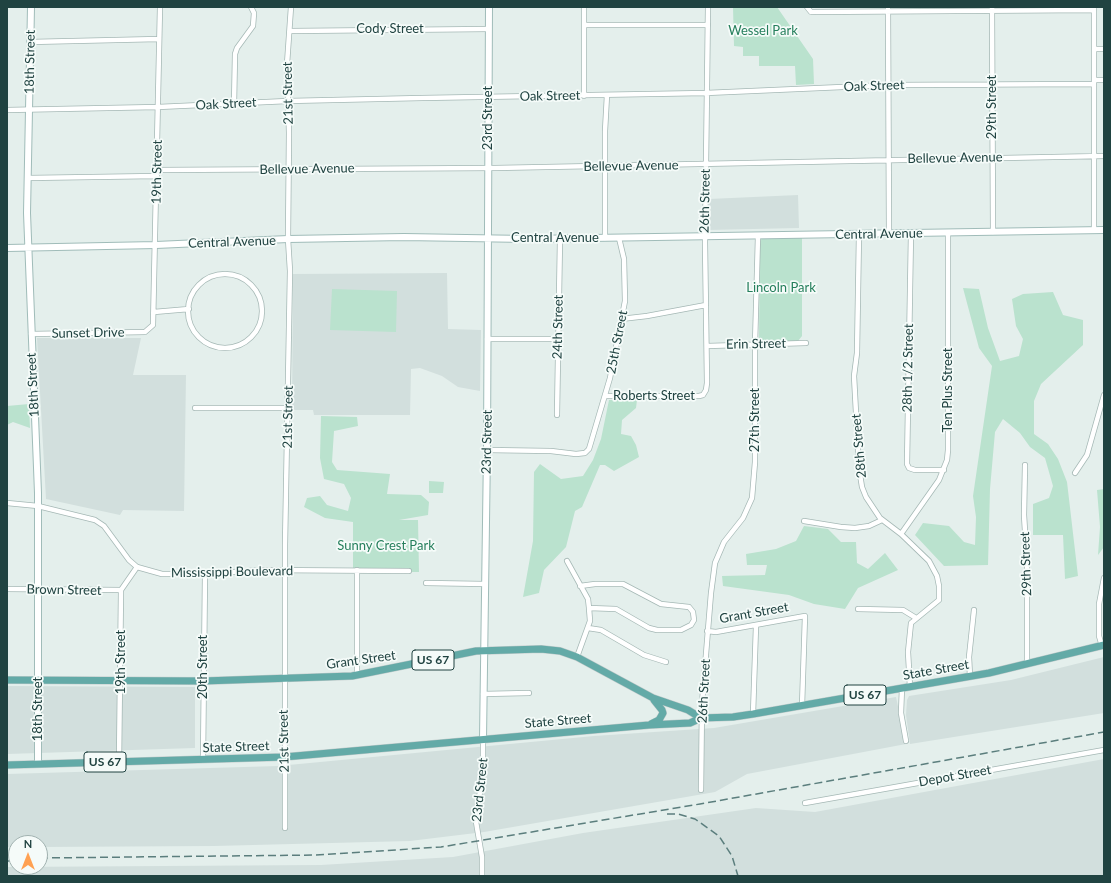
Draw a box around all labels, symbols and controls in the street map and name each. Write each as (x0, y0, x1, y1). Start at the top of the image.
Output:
street label: Cody Street (356, 21, 424, 37)
park label: Wessel Park (728, 23, 798, 39)
street label: 18th Street (22, 30, 38, 94)
street label: 21st Street (280, 61, 296, 125)
street label: 29th Street (984, 75, 1000, 139)
street label: Oak Street (843, 77, 905, 95)
street label: 23rd Street (480, 86, 496, 150)
street label: Oak Street (519, 88, 581, 104)
street label: Oak Street (195, 95, 257, 113)
street label: 19th Street (149, 140, 165, 204)
street label: Bellevue Avenue (907, 149, 1003, 167)
street label: Bellevue Avenue (583, 157, 679, 175)
street label: Bellevue Avenue (259, 160, 355, 178)
street label: 26th Street (697, 169, 713, 233)
street label: Central Avenue (835, 225, 923, 243)
street label: Central Avenue (511, 230, 599, 246)
street label: Central Avenue (188, 233, 276, 251)
park label: Lincoln Park (746, 280, 816, 296)
street label: 24th Street (550, 295, 566, 359)
street label: 25th Street (603, 309, 631, 375)
street label: 28th 1/2 Street (899, 323, 917, 413)
street label: Sunset Drive (51, 325, 125, 341)
street label: Erin Street (726, 336, 786, 352)
street label: Ten Plus Street (940, 348, 956, 432)
street label: 18th Street (24, 352, 42, 418)
street label: 21st Street (280, 385, 296, 449)
street label: Roberts Street (613, 388, 695, 404)
street label: 27th Street (747, 388, 763, 452)
street label: 23rd Street (479, 410, 495, 474)
street label: 28th Street (848, 413, 870, 479)
street label: 29th Street (1017, 531, 1035, 597)
park label: Sunny Crest Park (337, 538, 435, 554)
street label: Mississippi Boulevard (171, 563, 293, 581)
street label: Brown Street (26, 582, 102, 598)
street label: Grant Street (718, 599, 790, 627)
street label: 19th Street (113, 630, 129, 694)
street label: 20th Street (195, 635, 211, 699)
street label: Grant Street (325, 647, 397, 673)
road number: US 67 (412, 650, 454, 670)
street label: State Street (902, 657, 970, 683)
street label: 26th Street (695, 658, 713, 724)
street label: 18th Street (30, 677, 46, 741)
road number: US 67 (844, 685, 886, 705)
street label: 21st Street (276, 709, 292, 773)
street label: State Street (524, 710, 592, 732)
street label: State Street (202, 738, 270, 756)
road number: US 67 (84, 752, 126, 772)
street label: 23rd Street (469, 757, 491, 823)
street label: Depot Street (917, 762, 993, 790)
north arrow (8, 835, 48, 875)
text: N (24, 837, 32, 850)

